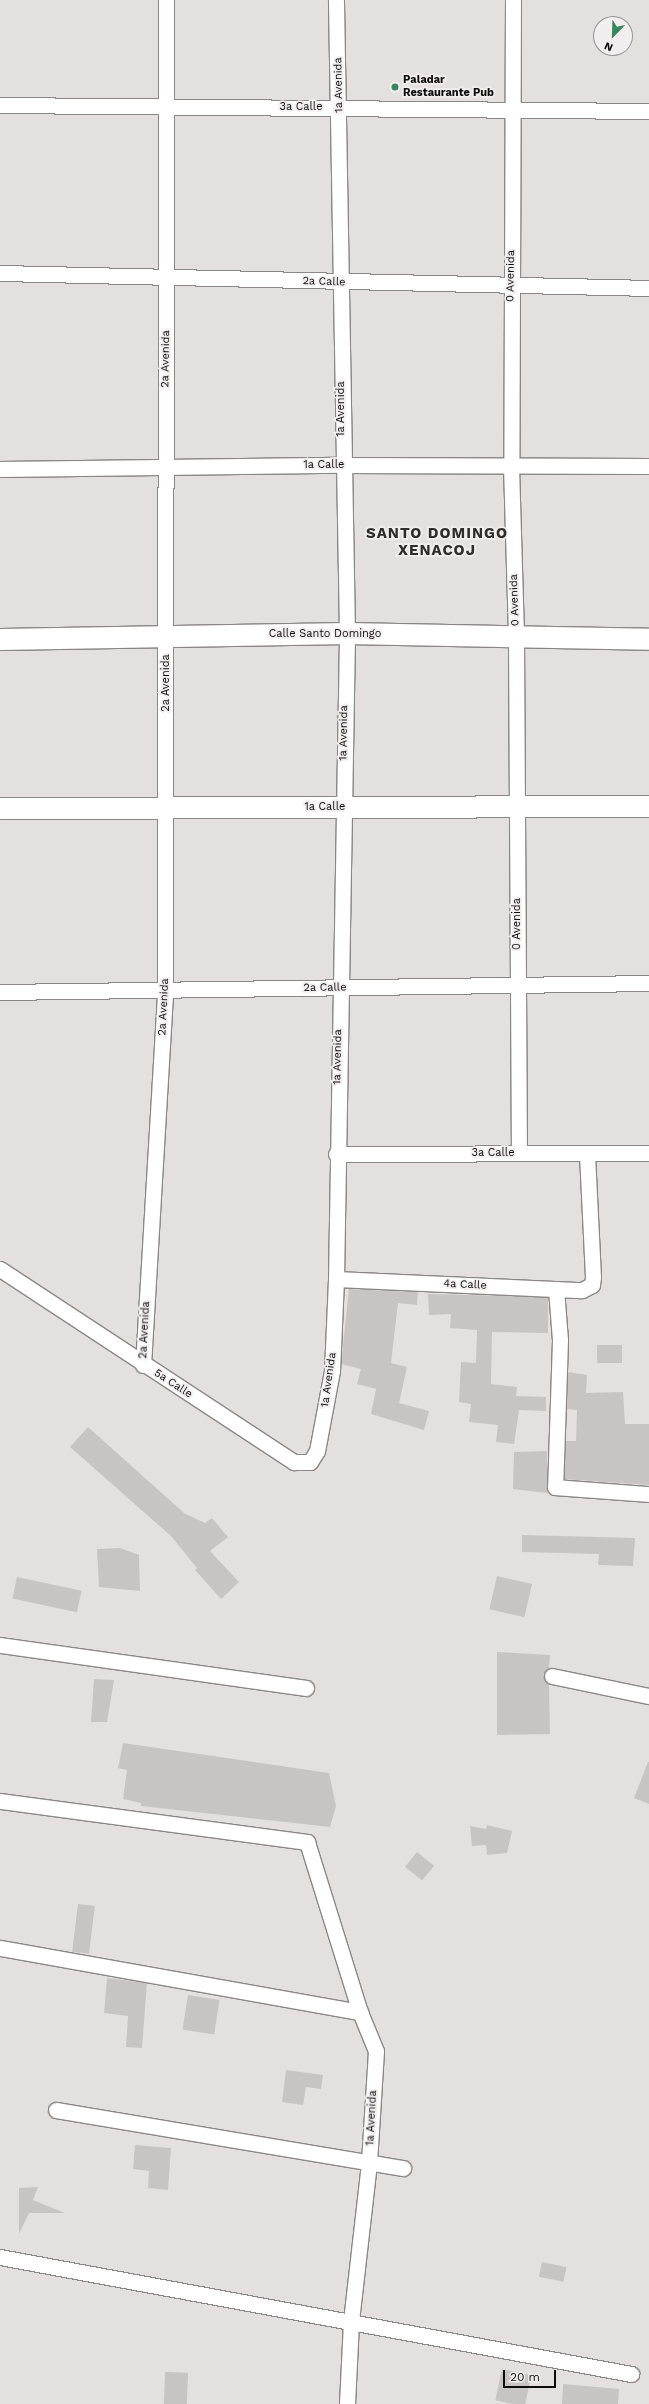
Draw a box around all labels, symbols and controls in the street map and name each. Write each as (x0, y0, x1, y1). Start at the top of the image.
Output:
north arrow (593, 16, 633, 56)
text: N (602, 39, 615, 54)
street label: 1a Avenida (332, 57, 346, 113)
place label: Paladar Restaurante Pub (403, 74, 494, 100)
marker: Paladar Restaurante Pub (390, 82, 400, 92)
street label: 3a Calle (279, 100, 323, 114)
street label: 0 Avenida (504, 250, 518, 302)
street label: 2a Calle (302, 275, 346, 289)
street label: 2a Avenida (159, 330, 173, 388)
street label: 1a Avenida (334, 381, 348, 437)
street label: 1a Calle (303, 458, 345, 472)
district label: SANTO DOMINGO XENACOJ (366, 524, 508, 559)
street label: 0 Avenida (507, 574, 523, 626)
street label: Calle Santo Domingo (269, 627, 381, 641)
street label: 2a Avenida (159, 654, 173, 712)
street label: 1a Avenida (337, 705, 351, 761)
street label: 1a Calle (304, 800, 346, 814)
street label: 0 Avenida (510, 898, 524, 950)
street label: 2a Avenida (156, 978, 172, 1036)
street label: 2a Calle (303, 981, 347, 995)
street label: 1a Avenida (331, 1029, 345, 1085)
street label: 3a Calle (471, 1146, 515, 1160)
street label: 4a Calle (443, 1277, 487, 1293)
street label: 2a Avenida (137, 1301, 153, 1359)
street label: 1a Avenida (319, 1351, 339, 1409)
street label: 5a Calle (151, 1367, 195, 1401)
street label: 1a Avenida (364, 2090, 380, 2146)
scale bar (505, 2362, 558, 2388)
text: 20 m (510, 2370, 540, 2384)

